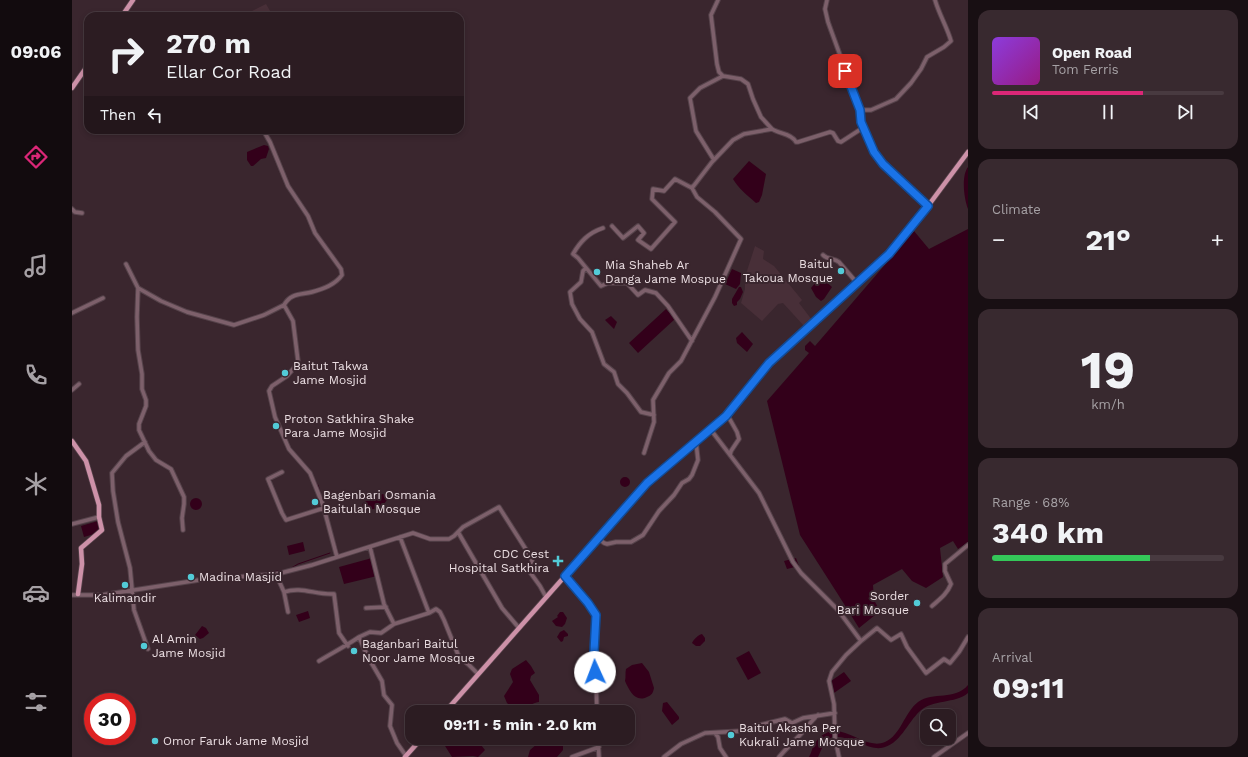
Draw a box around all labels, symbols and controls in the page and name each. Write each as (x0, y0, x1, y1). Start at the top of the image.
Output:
text: 270 m (166, 27, 251, 60)
icon: right (100, 28, 152, 80)
text: 09:06 (11, 41, 61, 62)
text: Open Road (1052, 44, 1132, 62)
pin (828, 54, 862, 88)
icon: arrive (834, 60, 856, 82)
text: Ellar Cor Road (166, 61, 292, 82)
text: Tom Ferris (1052, 62, 1119, 77)
icon: previous (1020, 101, 1042, 123)
icon: pause (1097, 101, 1119, 123)
icon: next (1174, 101, 1196, 123)
icon: left (144, 104, 166, 126)
text: Then (100, 106, 136, 124)
icon: directions (22, 143, 50, 171)
text: Climate (992, 202, 1041, 217)
text: 21° (1085, 222, 1131, 257)
text: − (992, 227, 1005, 252)
text: + (1211, 227, 1224, 252)
icon: music (22, 252, 50, 280)
place label: Baitul Takoua Mosque (743, 257, 833, 285)
place label: Mia Shaheb Ar Danga Jame Mospue (605, 258, 726, 286)
marker: Baitul Takoua Mosque (836, 266, 846, 276)
marker: Mia Shaheb Ar Danga Jame Mospue (592, 267, 602, 277)
text: 19 (1081, 340, 1135, 401)
place label: Baitut Takwa Jame Mosjid (293, 359, 369, 387)
icon: phone (22, 361, 50, 389)
marker: Baitut Takwa Jame Mosjid (280, 368, 290, 378)
text: km/h (1091, 397, 1125, 412)
place label: Proton Satkhira Shake Para Jame Mosjid (284, 412, 414, 440)
marker: Proton Satkhira Shake Para Jame Mosjid (271, 421, 281, 431)
icon: climate (22, 470, 50, 498)
place label: Bagenbari Osmania Baitulah Mosque (323, 488, 436, 516)
text: Range · 68% (992, 495, 1069, 510)
marker: Bagenbari Osmania Baitulah Mosque (310, 497, 320, 507)
text: 340 km (992, 515, 1104, 550)
place label: CDC Cest Hospital Satkhira (449, 547, 549, 575)
marker: CDC Cest Hospital Satkhira (552, 555, 564, 567)
place label: Madina Masjid (199, 570, 282, 584)
marker: Madina Masjid (186, 572, 196, 582)
icon: car (22, 579, 50, 607)
marker: Kalimandir (120, 580, 130, 590)
place label: Sorder Bari Mosque (837, 589, 909, 617)
place label: Kalimandir (94, 591, 156, 605)
marker: Sorder Bari Mosque (912, 598, 922, 608)
place label: Al Amin Jame Mosjid (152, 632, 225, 660)
place label: Baganbari Baitul Noor Jame Mosque (362, 637, 475, 665)
marker: Al Amin Jame Mosjid (139, 641, 149, 651)
marker: Baganbari Baitul Noor Jame Mosque (349, 646, 359, 656)
text: Arrival (992, 650, 1033, 665)
position arrow (574, 651, 616, 693)
text: 09:11 (992, 670, 1065, 705)
icon: filters (22, 688, 50, 716)
speed limit sign: 30 (84, 693, 136, 745)
map controls (920, 709, 956, 745)
button: search (920, 709, 956, 745)
text: 09:11 · 5 min · 2.0 km (443, 716, 597, 734)
place label: Baitul Akasha Per Kukrali Jame Mosque (739, 721, 864, 749)
marker: Baitul Akasha Per Kukrali Jame Mosque (726, 730, 736, 740)
place label: Omor Faruk Jame Mosjid (163, 734, 309, 748)
marker: Omor Faruk Jame Mosjid (150, 736, 160, 746)

